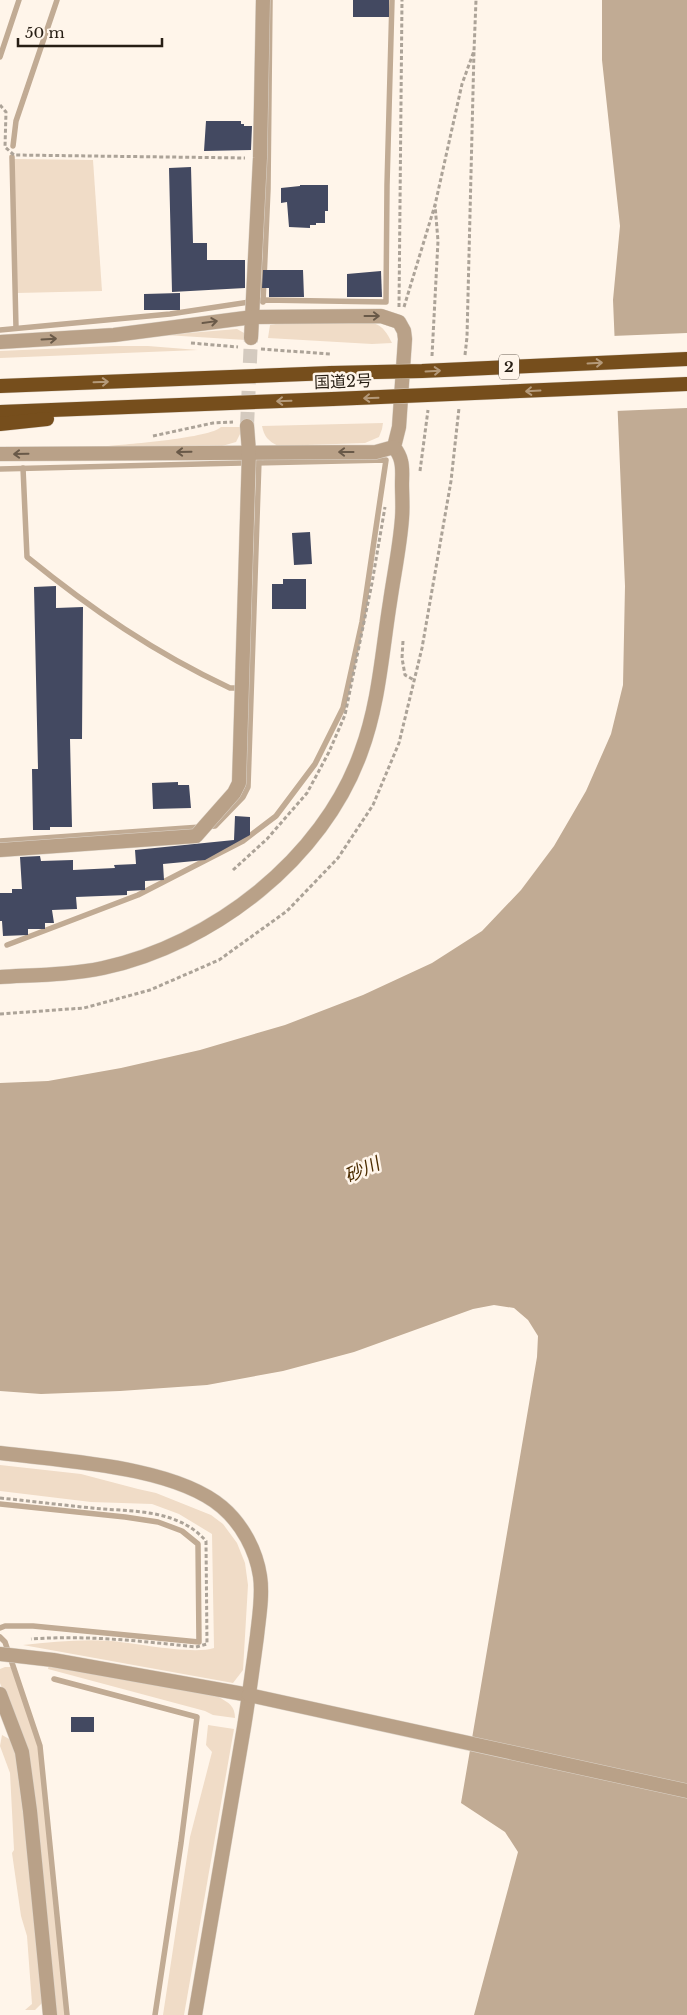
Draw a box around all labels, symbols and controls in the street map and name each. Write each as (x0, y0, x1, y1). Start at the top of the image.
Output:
scale bar (18, 15, 161, 47)
text: 50 m (25, 23, 65, 42)
one-way arrow (364, 311, 380, 321)
one-way arrow (202, 317, 218, 327)
one-way arrow (40, 335, 56, 344)
road number: 2 (499, 354, 519, 380)
one-way arrow (587, 358, 603, 367)
one-way arrow (424, 366, 440, 375)
street label: 国道2号 (314, 370, 372, 392)
one-way arrow (93, 378, 109, 387)
one-way arrow (526, 386, 542, 395)
one-way arrow (363, 393, 379, 402)
one-way arrow (276, 396, 292, 405)
one-way arrow (176, 447, 192, 457)
one-way arrow (339, 447, 355, 457)
one-way arrow (14, 449, 30, 459)
water label: 砂川 (341, 1152, 385, 1187)

